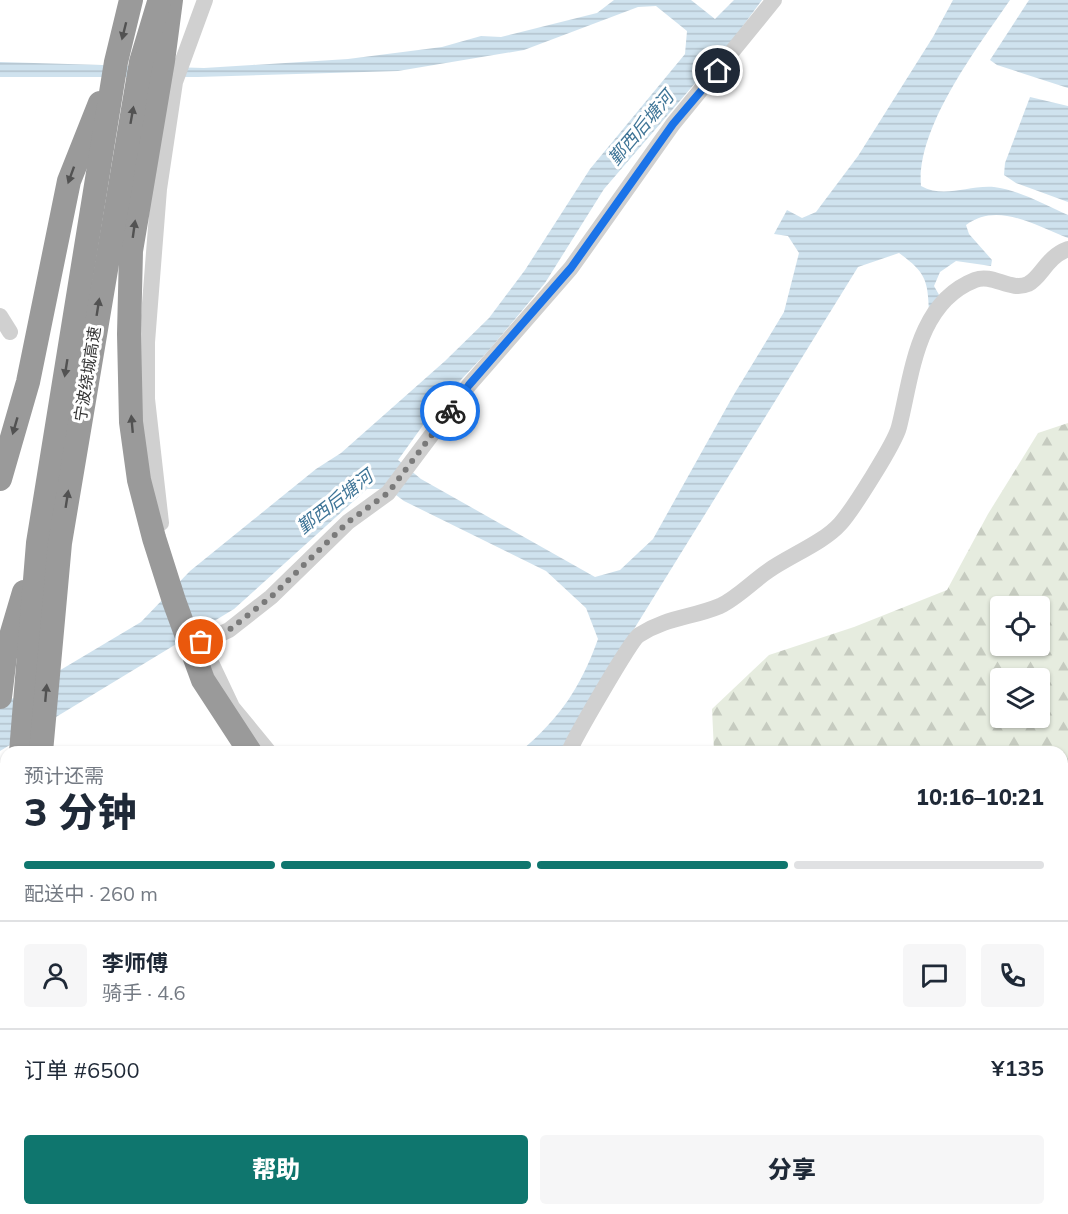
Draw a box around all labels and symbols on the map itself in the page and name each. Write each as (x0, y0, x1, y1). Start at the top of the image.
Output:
one-way arrow (118, 22, 128, 40)
pin (692, 45, 743, 96)
water label: 鄞西后塘河 (603, 84, 680, 170)
one-way arrow (128, 105, 137, 124)
one-way arrow (66, 166, 76, 184)
one-way arrow (130, 219, 139, 238)
one-way arrow (94, 297, 103, 316)
street label: 宁波绕城高速 (70, 325, 104, 423)
one-way arrow (62, 359, 71, 378)
courier (420, 381, 480, 441)
one-way arrow (127, 414, 137, 433)
one-way arrow (10, 417, 19, 435)
water label: 鄞西后塘河 (292, 463, 380, 538)
one-way arrow (63, 490, 72, 509)
pin (175, 616, 226, 667)
one-way arrow (41, 684, 51, 703)

